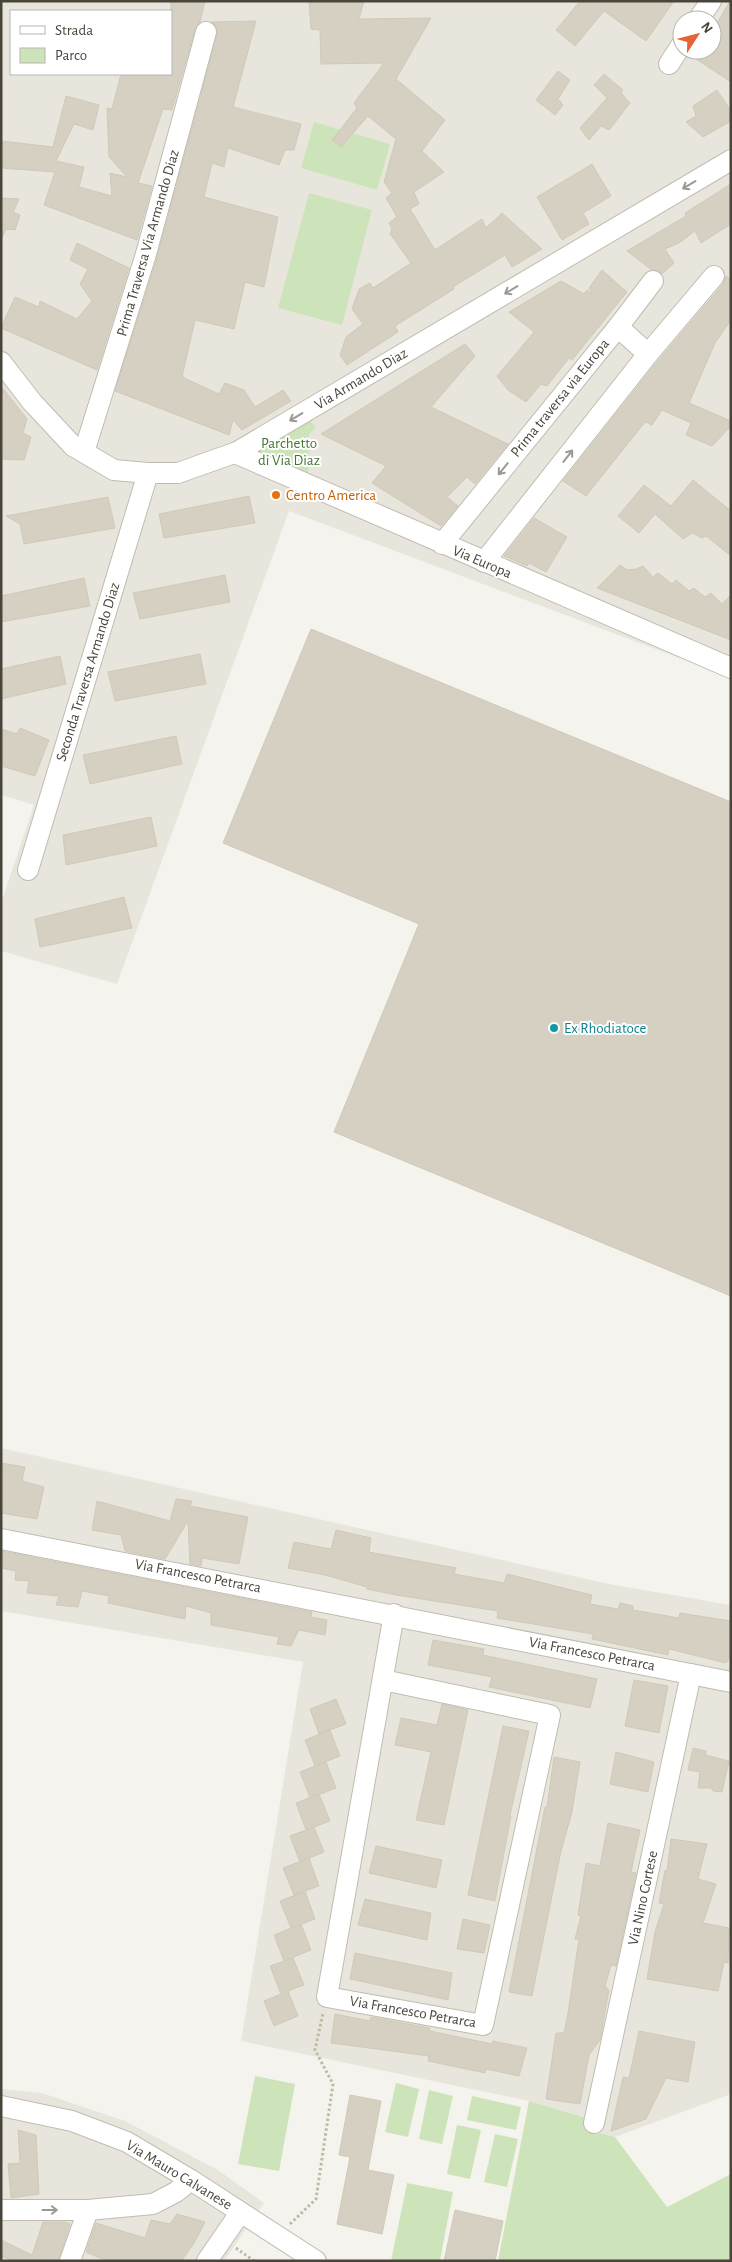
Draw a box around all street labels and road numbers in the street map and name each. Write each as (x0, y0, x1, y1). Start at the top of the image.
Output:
street label: Prima Traversa Via Armando Diaz (114, 148, 182, 338)
street label: Prima traversa via Europa (508, 336, 612, 460)
street label: Via Armando Diaz (312, 345, 410, 413)
street label: Via Europa (450, 543, 514, 581)
street label: Seconda Traversa Armando Diaz (54, 581, 122, 763)
street label: Via Francesco Petrarca (134, 1556, 262, 1596)
street label: Via Francesco Petrarca (528, 1634, 656, 1674)
street label: Via Nino Cortese (626, 1849, 660, 1947)
street label: Via Francesco Petrarca (349, 1993, 478, 2031)
street label: Via Mauro Calvanese (123, 2137, 235, 2213)

